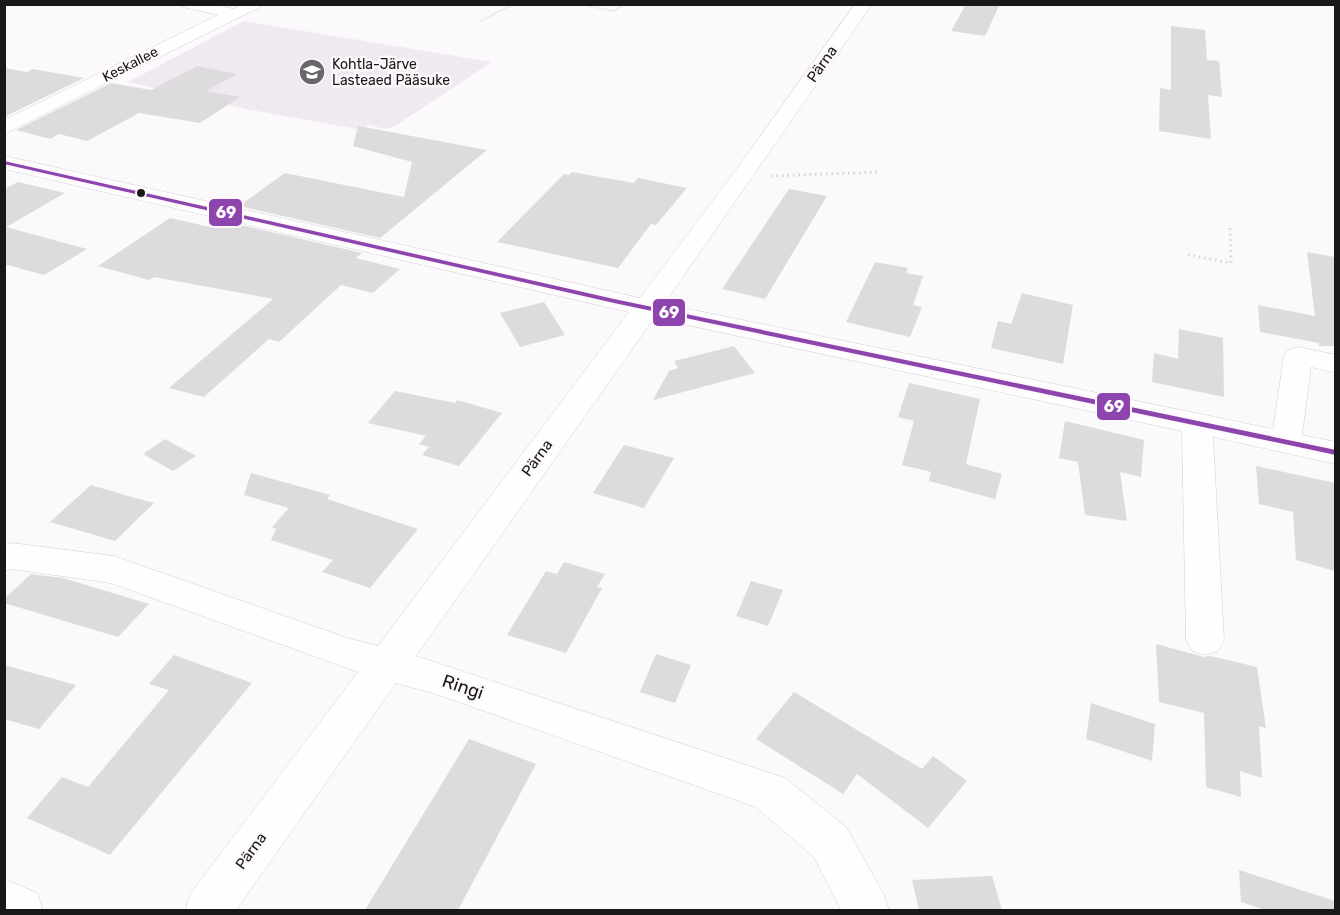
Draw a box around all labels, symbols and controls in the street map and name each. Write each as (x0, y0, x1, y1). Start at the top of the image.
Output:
street label: Pärna (803, 42, 841, 86)
street label: Keskallee (100, 43, 161, 86)
place label: Kohtla-Järve Lasteaed Pääsuke (332, 56, 450, 89)
school or university icon: Kohtla-Järve Lasteaed Pääsuke (297, 57, 327, 87)
unlabelled marker (135, 187, 147, 199)
line badge: 69 (208, 198, 243, 227)
text: 69 (216, 203, 236, 222)
line badge: 69 (652, 298, 686, 327)
text: 69 (659, 303, 679, 322)
line badge: 69 (1096, 392, 1131, 421)
text: 69 (1104, 397, 1124, 416)
street label: Pärna (518, 436, 556, 480)
street label: Ringi (439, 670, 487, 704)
street label: Pärna (232, 829, 270, 873)

